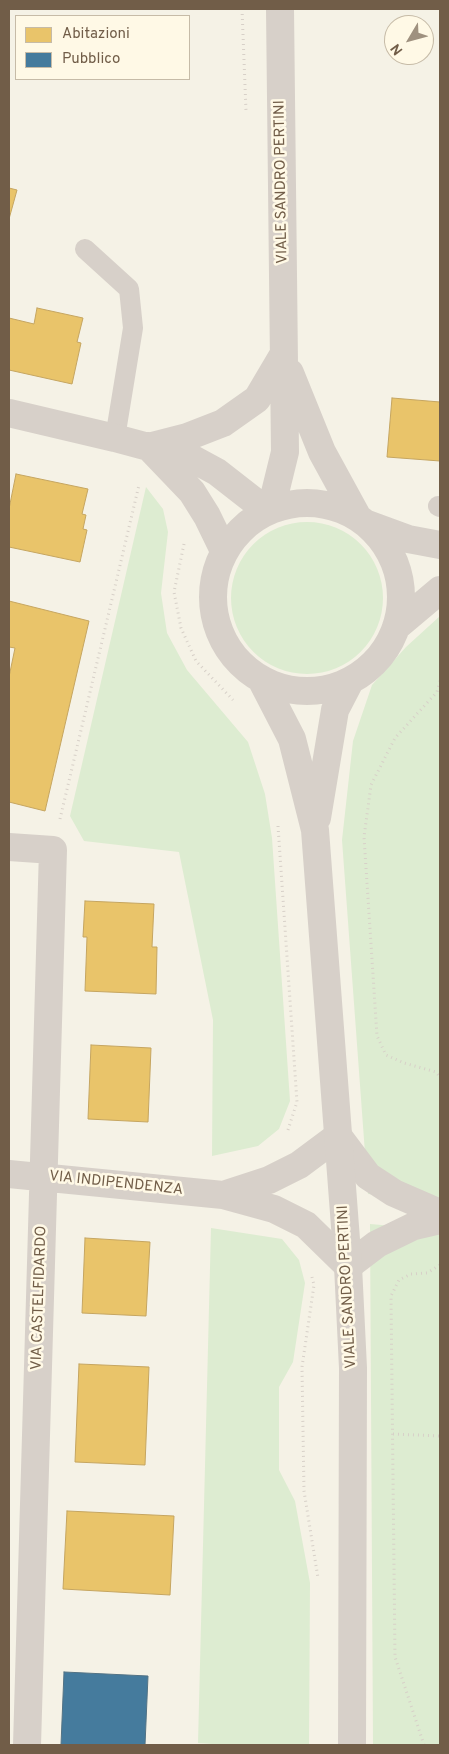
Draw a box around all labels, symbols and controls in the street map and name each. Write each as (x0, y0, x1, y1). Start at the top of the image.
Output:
legend (15, 15, 190, 80)
north arrow (384, 15, 434, 65)
text: Abitazioni (62, 25, 130, 44)
text: N (388, 40, 407, 58)
text: Pubblico (62, 50, 120, 69)
street label: VIALE SANDRO PERTINI (272, 100, 292, 264)
street label: VIA INDIPENDENZA (48, 1168, 184, 1200)
street label: VIALE SANDRO PERTINI (335, 1205, 361, 1369)
street label: VIA CASTELFIDARDO (28, 1225, 52, 1371)

